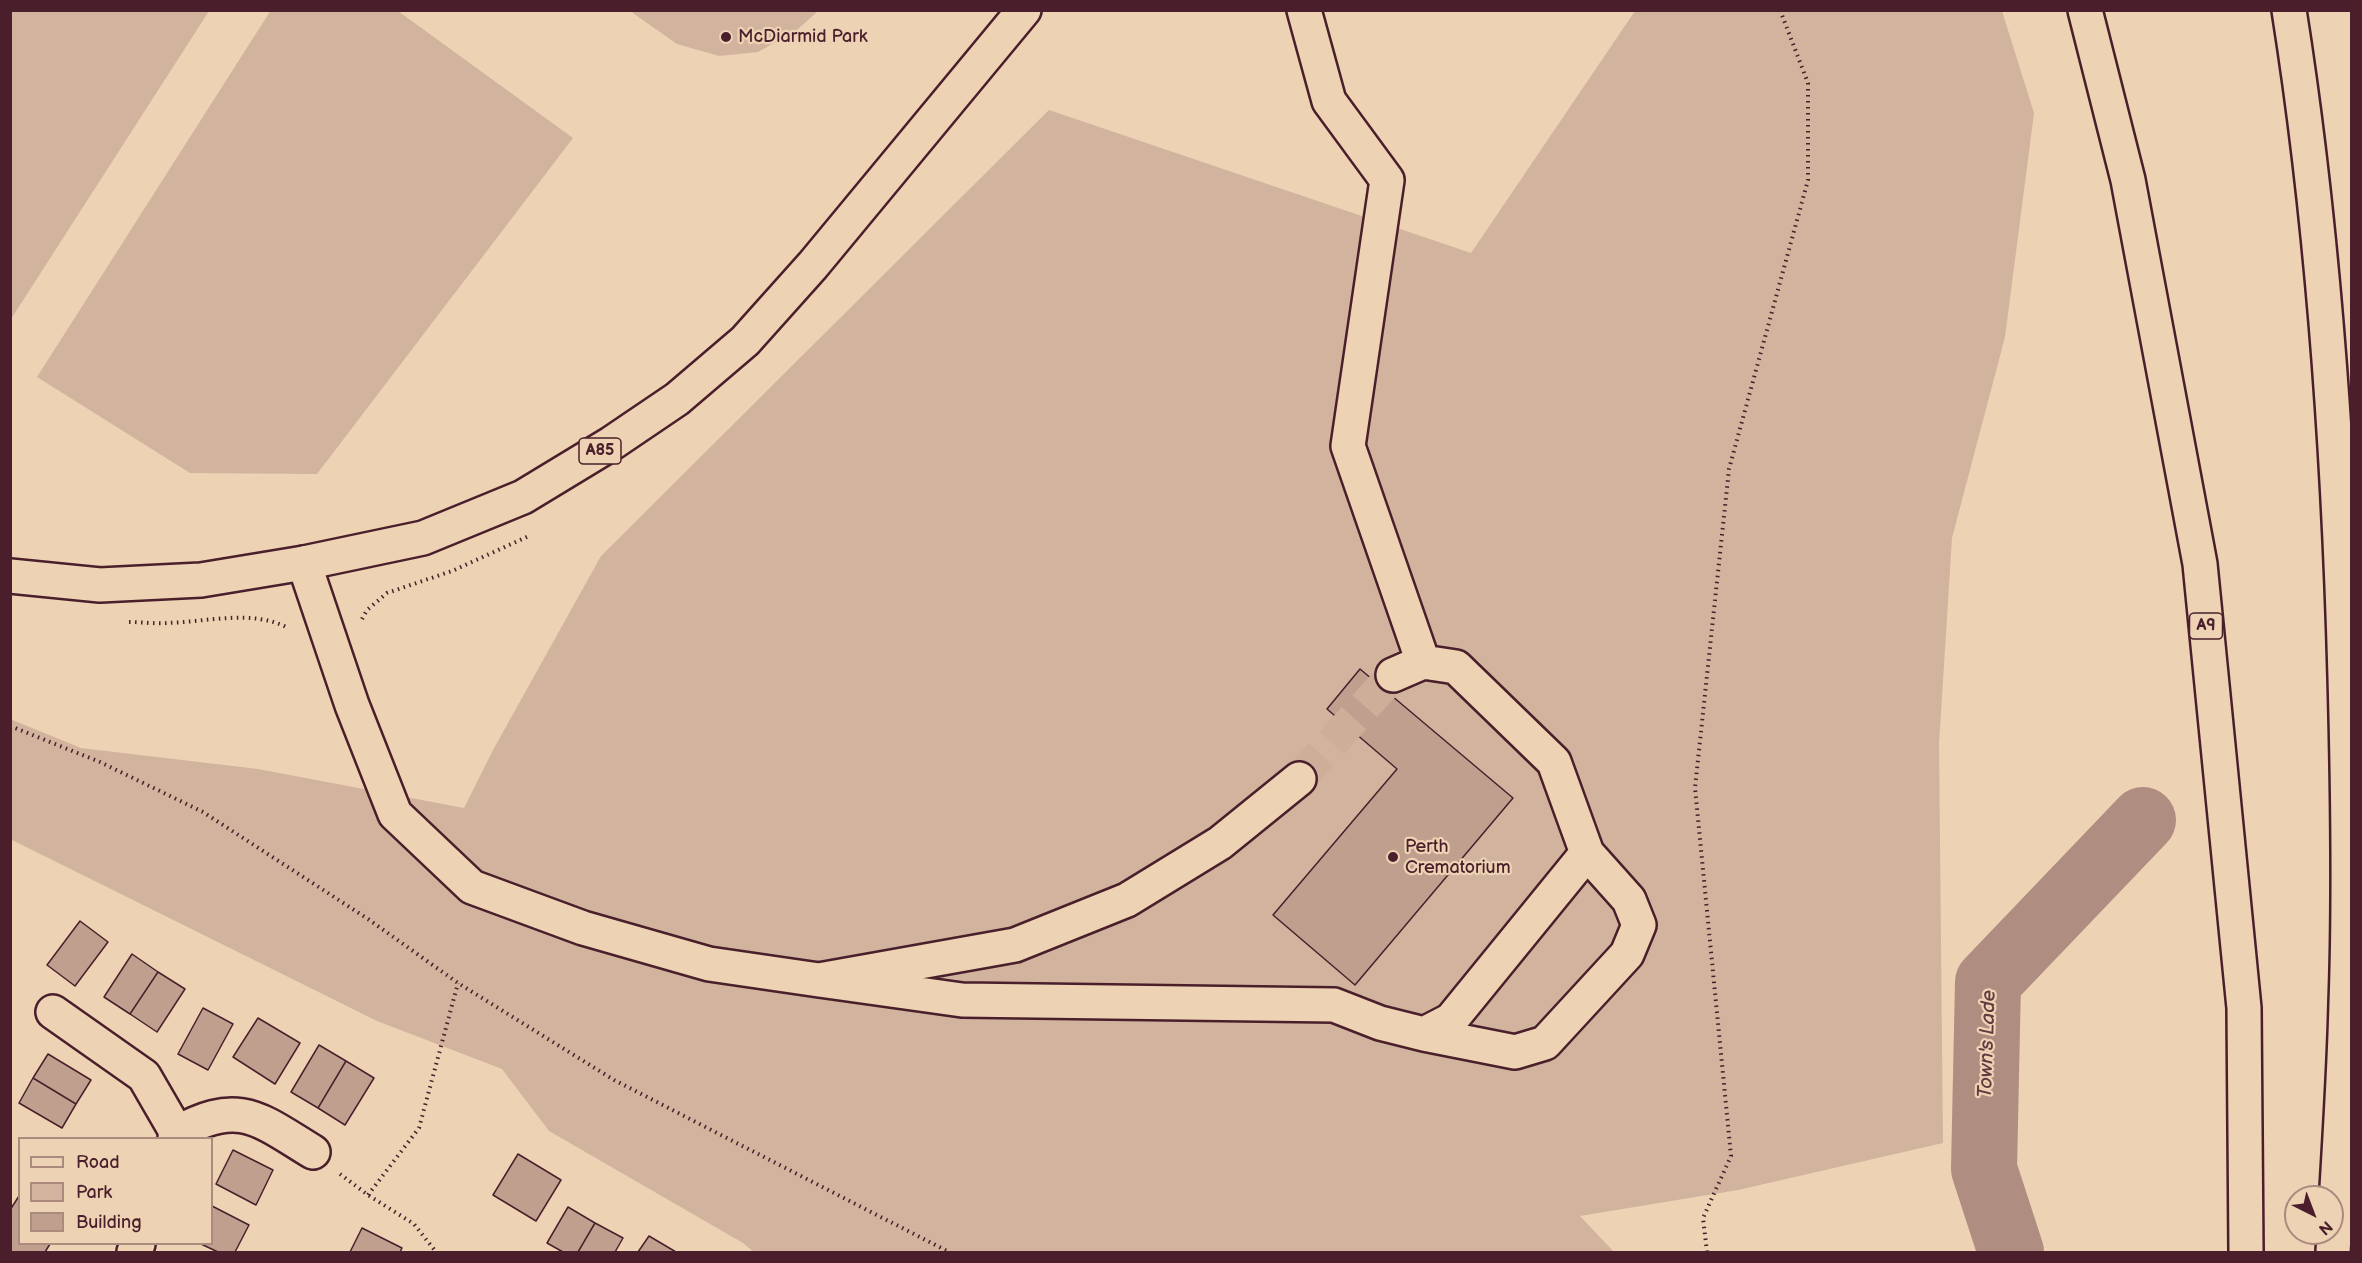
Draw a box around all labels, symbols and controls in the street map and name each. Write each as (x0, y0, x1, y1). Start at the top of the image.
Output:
place label: McDiarmid Park (738, 26, 868, 48)
marker: McDiarmid Park (719, 30, 733, 44)
road number: A85 (579, 438, 621, 464)
road number: A9 (2190, 613, 2222, 639)
place label: Perth Crematorium (1405, 836, 1511, 878)
marker: Perth Crematorium (1386, 850, 1400, 864)
water label: Town's Lade (1974, 989, 2002, 1099)
legend (18, 1137, 213, 1245)
text: Road (76, 1152, 120, 1173)
text: Park (76, 1182, 112, 1203)
north arrow (2284, 1185, 2344, 1245)
text: Building (76, 1212, 142, 1233)
text: N (2314, 1216, 2336, 1238)

